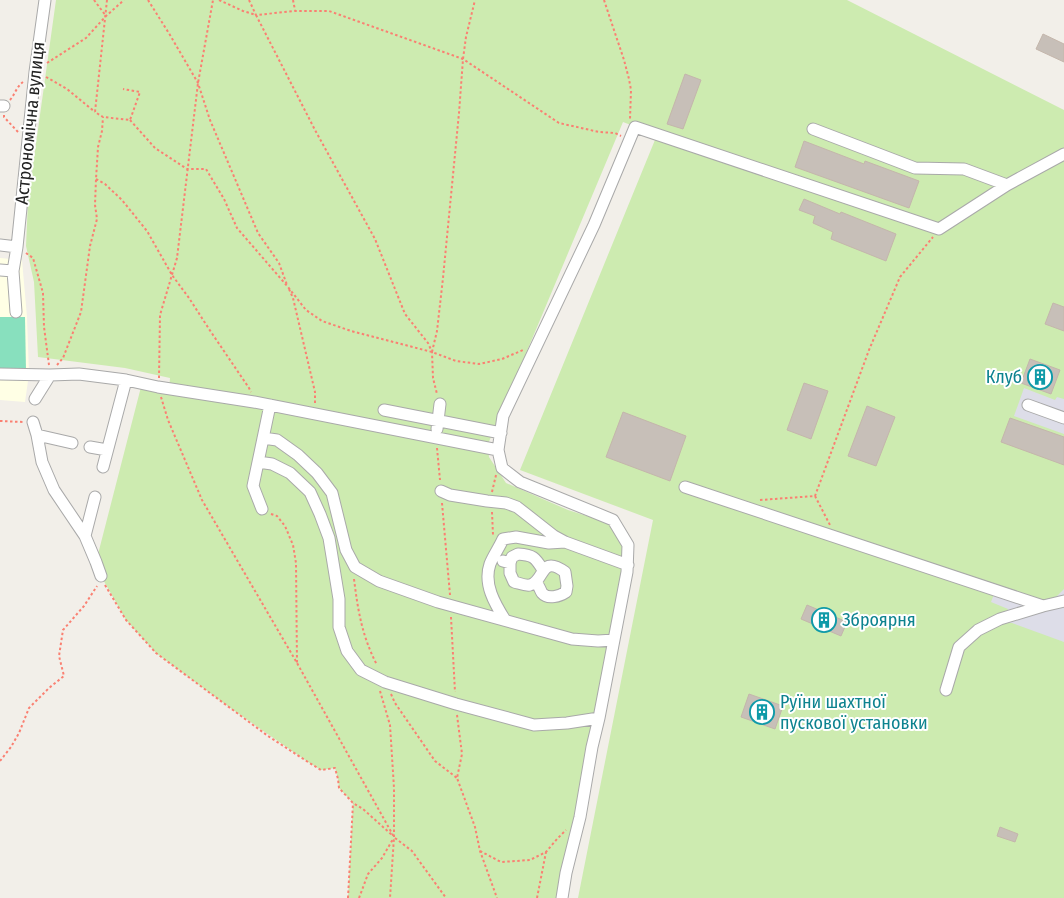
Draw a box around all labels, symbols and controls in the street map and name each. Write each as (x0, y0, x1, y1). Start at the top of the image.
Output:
street label: Астрономічна вулиця (11, 40, 49, 206)
building icon: Клуб (1027, 364, 1053, 390)
place label: Клуб (986, 366, 1022, 388)
building icon: Зброярня (811, 607, 837, 633)
place label: Зброярня (842, 609, 916, 631)
place label: Руїни шахтної пускової установки (780, 691, 928, 734)
building icon: Руїни шахтної пускової установки (749, 699, 775, 725)

